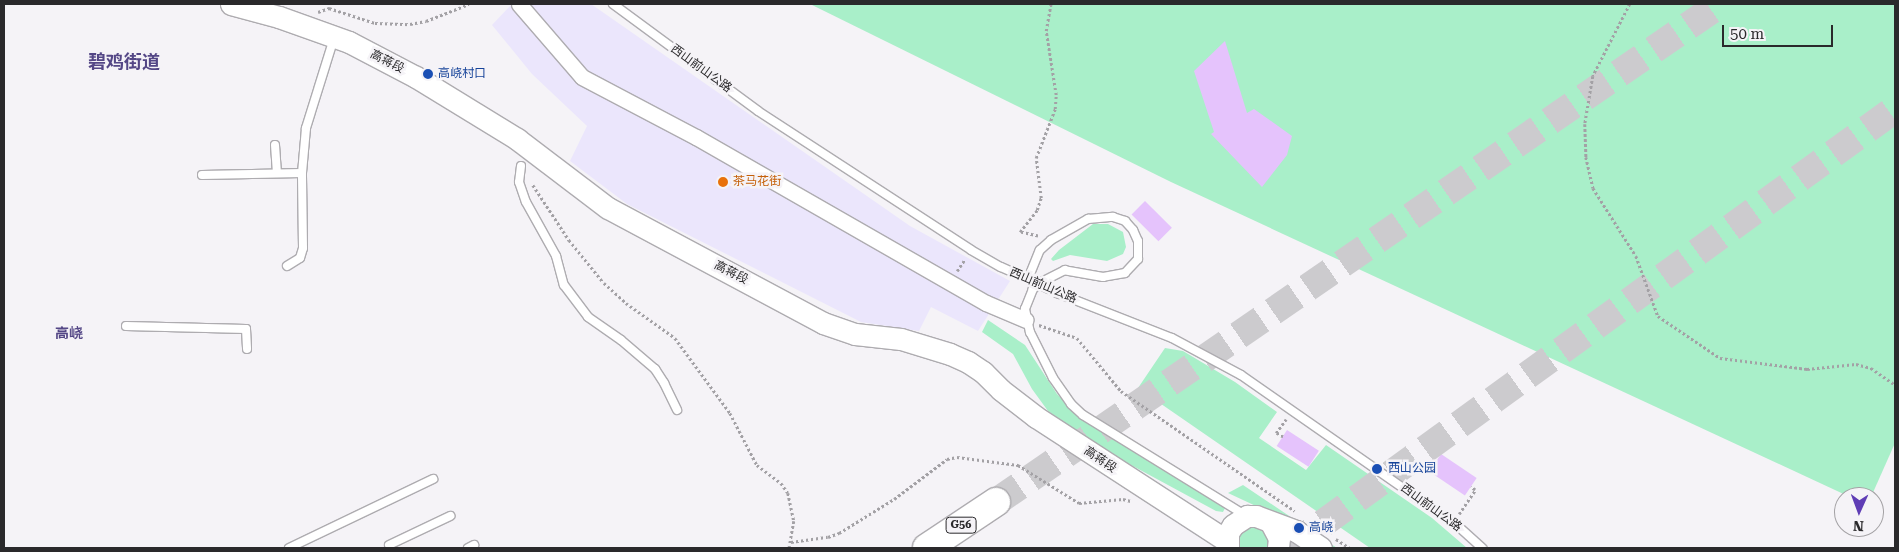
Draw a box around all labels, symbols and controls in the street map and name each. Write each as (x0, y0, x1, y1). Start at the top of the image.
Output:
scale bar (1724, 15, 1835, 47)
text: 50 m (1730, 25, 1764, 43)
street label: 西山前山公路 (668, 42, 734, 96)
street label: 高蒋段 (368, 47, 406, 77)
district label: 碧鸡街道 (88, 51, 160, 73)
place label: 高峣村口 (438, 67, 486, 81)
marker: 高峣村口 (422, 68, 434, 80)
place label: 茶马花街 (733, 175, 781, 189)
marker: 茶马花街 (717, 176, 729, 188)
street label: 高蒋段 (712, 258, 750, 288)
street label: 西山前山公路 (1007, 265, 1079, 307)
district label: 高峣 (55, 325, 83, 341)
street label: 高蒋段 (1081, 444, 1119, 476)
marker: 西山公园 (1370, 462, 1384, 476)
place label: 西山公园 (1388, 462, 1436, 476)
street label: 西山前山公路 (1398, 481, 1464, 535)
north arrow (1834, 487, 1884, 537)
road number: G56 (945, 516, 977, 534)
text: N (1853, 518, 1864, 534)
place label: 高峣 (1309, 521, 1333, 535)
marker: 高峣 (1293, 522, 1305, 534)

